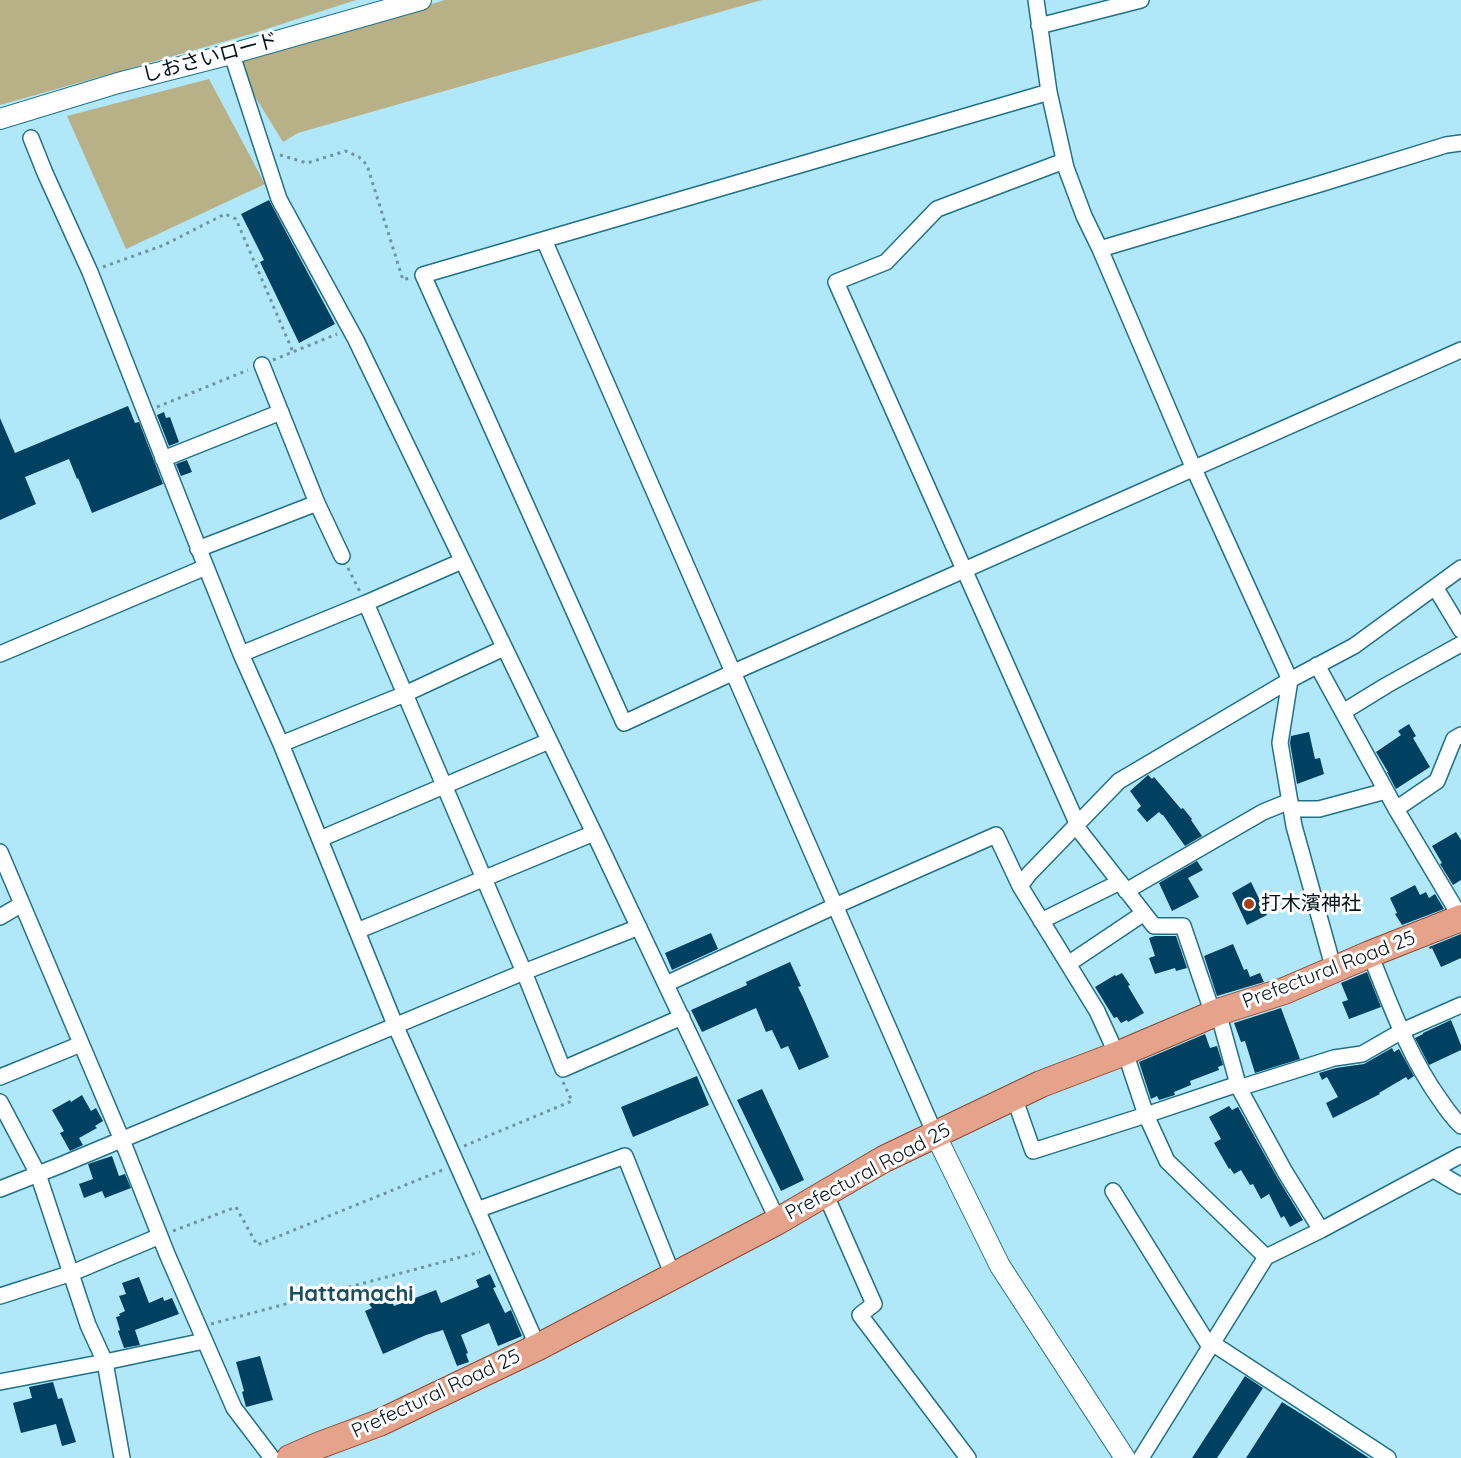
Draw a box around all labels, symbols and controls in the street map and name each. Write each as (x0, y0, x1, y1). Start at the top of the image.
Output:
street label: しおさいロード (139, 28, 281, 88)
place label: 打木濱神社 (1261, 892, 1361, 916)
marker: 打木濱神社 (1242, 897, 1256, 911)
street label: Prefectural Road 25 (1239, 926, 1419, 1014)
street label: Prefectural Road 25 (781, 1118, 955, 1226)
district label: Hattamachi (288, 1281, 414, 1307)
street label: Prefectural Road 25 (348, 1344, 524, 1444)

